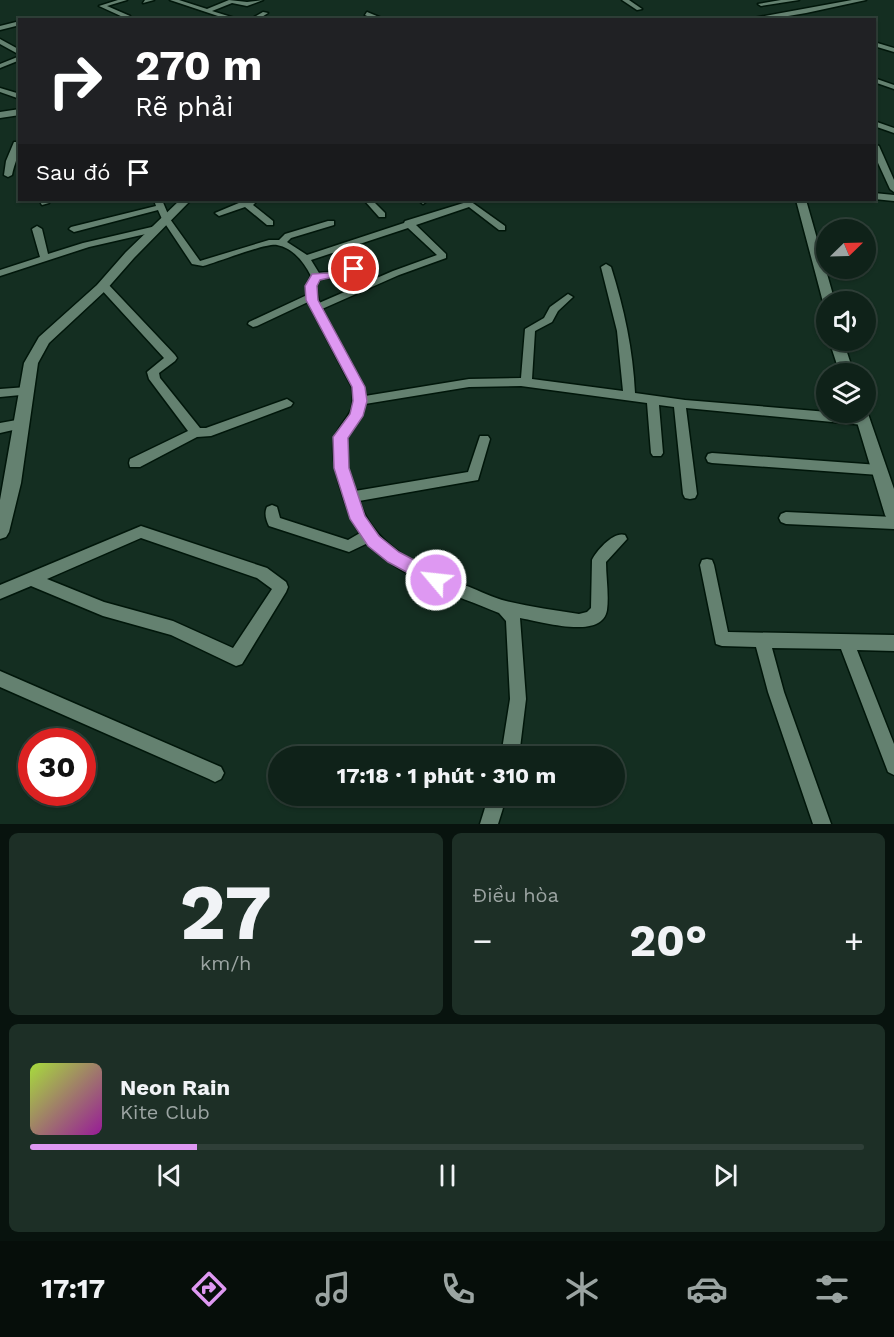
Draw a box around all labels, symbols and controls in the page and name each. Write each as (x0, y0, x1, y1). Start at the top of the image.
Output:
text: 270 m (135, 41, 262, 90)
icon: right (36, 42, 114, 120)
text: Rẽ phải (135, 91, 233, 123)
icon: arrive (122, 156, 155, 189)
text: Sau đó (36, 160, 110, 185)
north arrow (816, 219, 876, 279)
map controls (816, 219, 876, 423)
pin (328, 243, 379, 294)
icon: arrive (337, 252, 370, 285)
button: sound (816, 291, 876, 351)
button: layers (816, 363, 876, 423)
position arrow (404, 548, 468, 612)
speed limit sign: 30 (18, 728, 96, 806)
text: 17:18 · 1 phút · 310 m (337, 763, 556, 788)
text: 27 (180, 866, 272, 958)
text: Điều hòa (473, 883, 559, 907)
text: 20° (629, 914, 707, 967)
text: − (473, 921, 492, 960)
text: + (844, 921, 864, 960)
text: km/h (200, 951, 252, 975)
text: Neon Rain (120, 1075, 230, 1100)
text: Kite Club (120, 1100, 210, 1124)
icon: previous (153, 1159, 186, 1192)
icon: pause (431, 1159, 464, 1192)
icon: next (709, 1159, 742, 1192)
icon: directions (188, 1268, 230, 1310)
icon: music (312, 1268, 354, 1310)
icon: phone (437, 1268, 479, 1310)
icon: climate (561, 1268, 603, 1310)
icon: car (686, 1268, 728, 1310)
icon: filters (811, 1268, 853, 1310)
text: 17:17 (41, 1273, 105, 1305)

